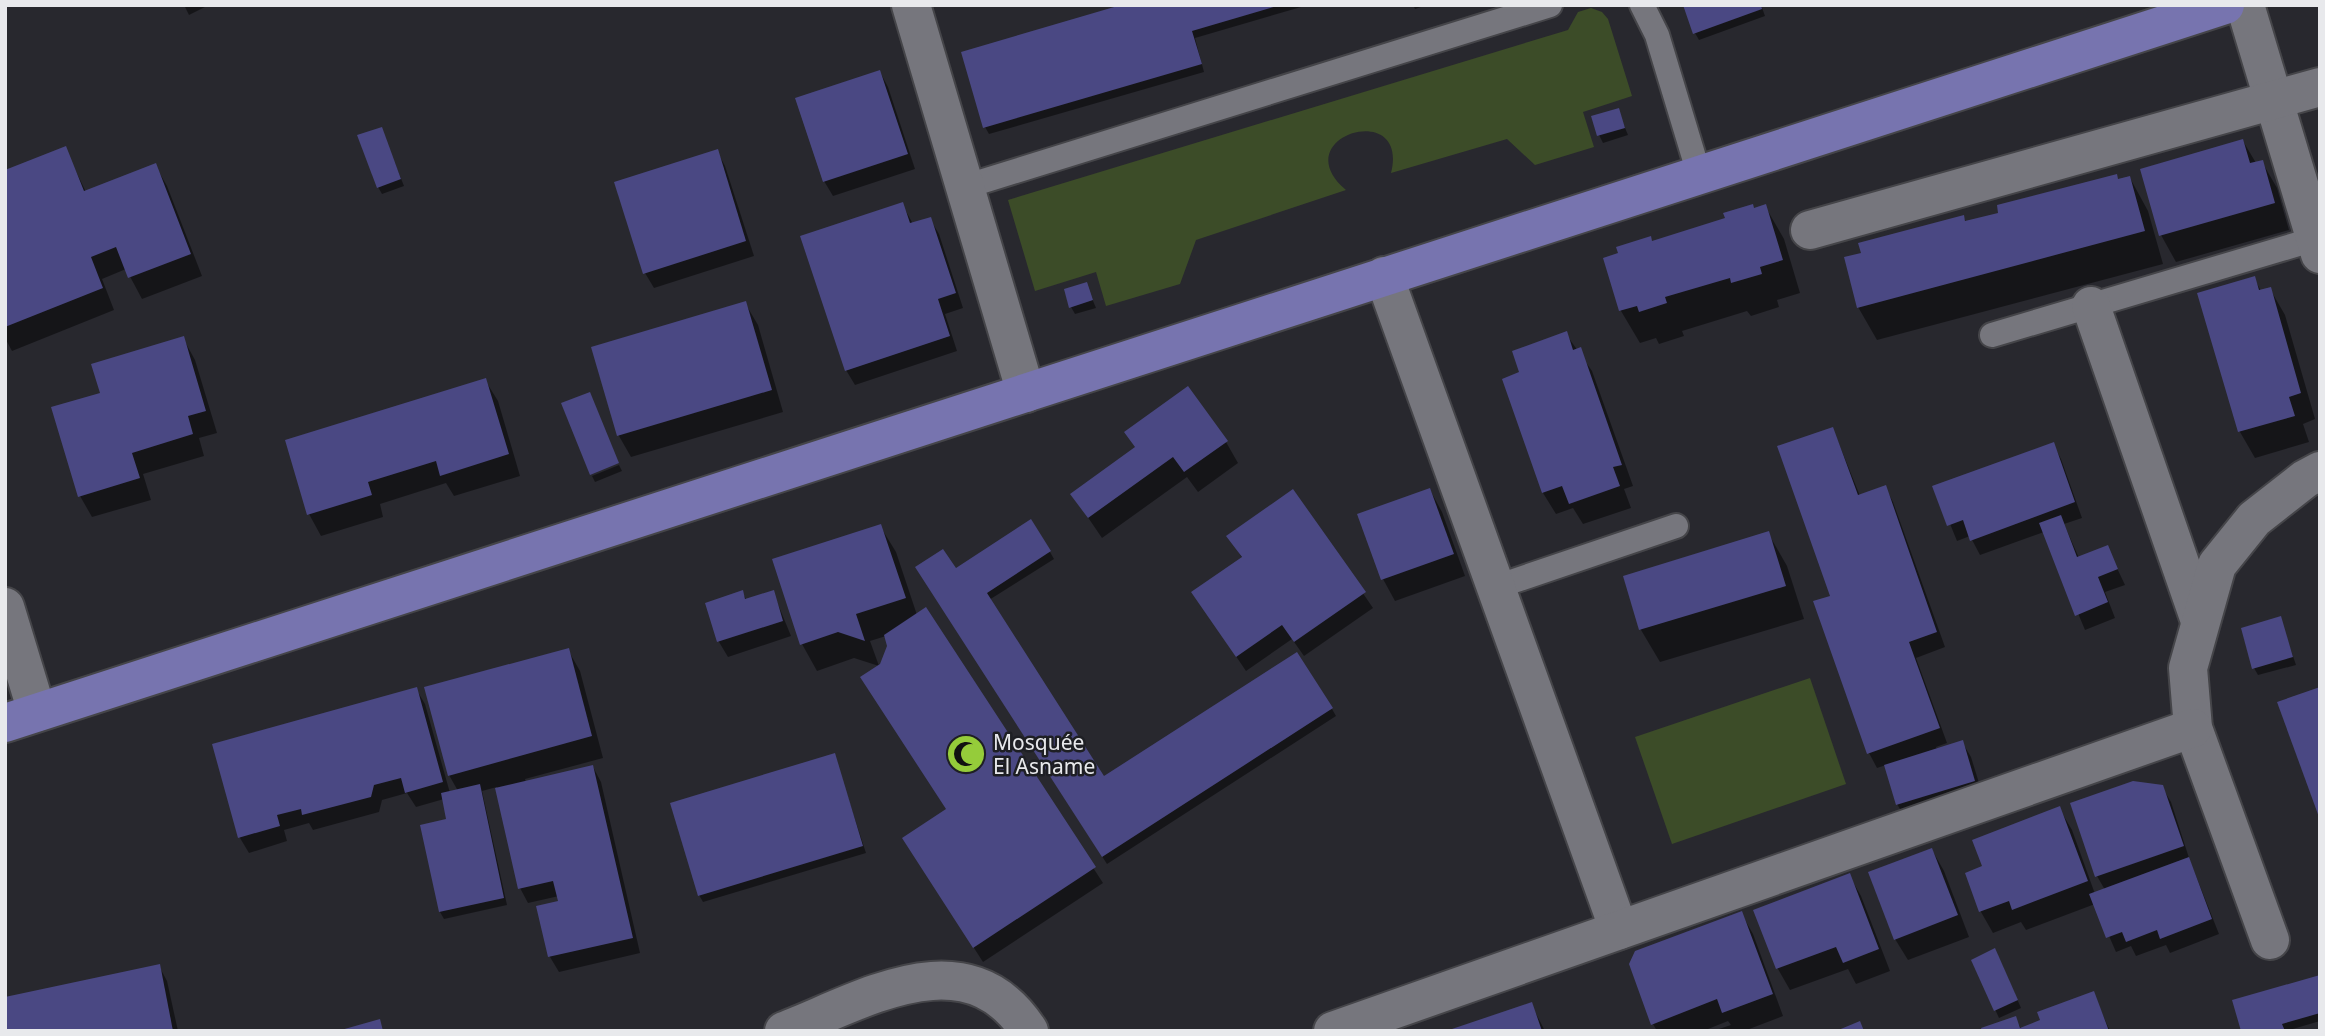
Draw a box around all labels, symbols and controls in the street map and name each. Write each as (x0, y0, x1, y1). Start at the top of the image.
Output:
place label: Mosquée El Asname (993, 728, 1095, 780)
mosque icon: Mosquée El Asname (945, 733, 987, 775)

